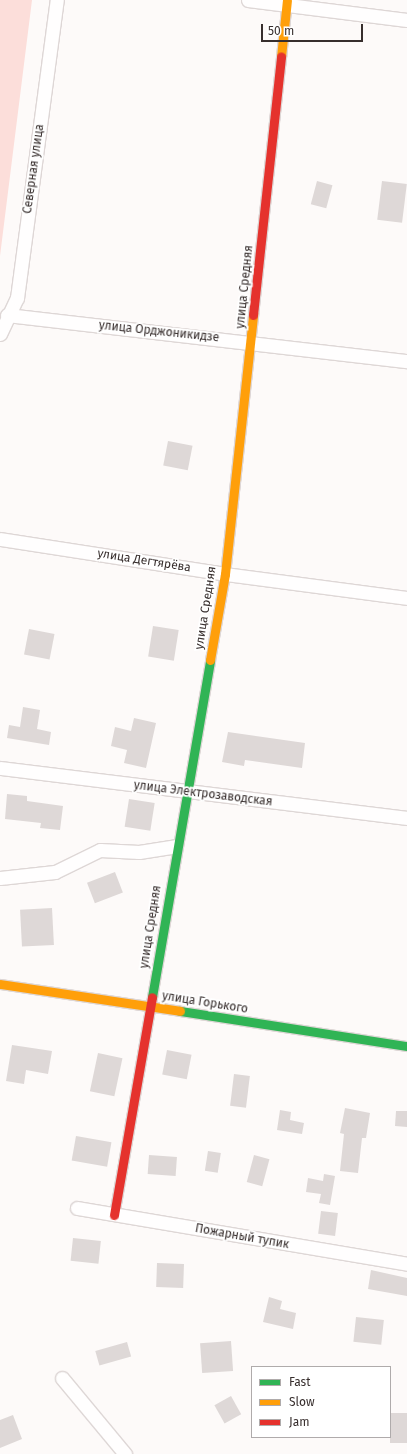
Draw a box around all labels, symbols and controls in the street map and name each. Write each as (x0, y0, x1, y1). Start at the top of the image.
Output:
scale bar (263, 16, 365, 42)
text: 50 m (268, 24, 294, 38)
street label: Северная улица (21, 123, 47, 215)
street label: улица Средняя (233, 245, 257, 329)
street label: улица Орджоникидзе (98, 319, 220, 345)
street label: улица Дегтярёва (96, 547, 192, 575)
street label: улица Средняя (192, 565, 220, 651)
street label: улица Электрозаводская (133, 778, 273, 810)
street label: улица Средняя (137, 884, 165, 970)
street label: улица Горького (161, 989, 249, 1017)
street label: Пожарный тупик (194, 1222, 290, 1252)
legend (251, 1366, 391, 1438)
text: Fast (289, 1375, 311, 1389)
text: Slow (289, 1395, 315, 1409)
text: Jam (289, 1415, 309, 1429)

